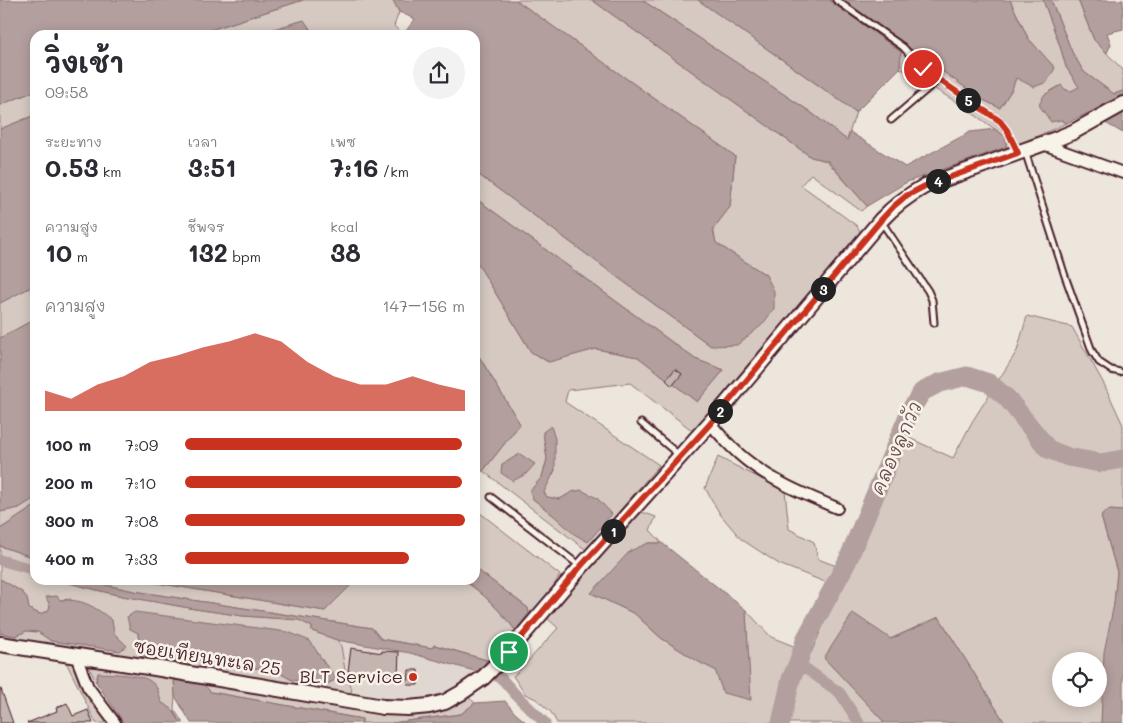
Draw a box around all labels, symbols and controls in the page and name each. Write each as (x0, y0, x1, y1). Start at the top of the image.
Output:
text: วิ่งเช้า (45, 44, 124, 80)
button: share (413, 47, 465, 99)
pin (902, 48, 944, 90)
icon: check (909, 55, 937, 83)
text: 09:58 (45, 81, 88, 102)
pin: 5 (956, 88, 980, 112)
text: 5 (964, 91, 973, 110)
text: ระยะทาง (45, 132, 102, 151)
text: เวลา (188, 132, 217, 151)
text: เพซ (330, 132, 356, 151)
text: 0.53 (45, 151, 98, 183)
text: 3:51 (188, 151, 236, 183)
text: 7:16 (330, 151, 378, 183)
text: km (98, 162, 121, 181)
text: /km (378, 162, 409, 181)
pin: 4 (926, 168, 950, 194)
text: 4 (934, 172, 943, 191)
text: ความสูง (45, 217, 98, 236)
text: ชีพจร (188, 217, 225, 236)
text: kcal (330, 217, 358, 236)
text: 10 (45, 236, 72, 268)
text: 132 (188, 236, 228, 268)
text: 38 (330, 236, 361, 268)
text: m (72, 247, 88, 266)
text: bpm (228, 247, 261, 266)
pin: 3 (810, 276, 836, 302)
text: 3 (819, 280, 828, 299)
text: ความสูง (45, 295, 105, 316)
text: 147–156 m (382, 295, 465, 316)
water label: คลองลูกวัว (864, 397, 929, 499)
pin: 2 (708, 398, 732, 424)
text: 2 (717, 402, 724, 421)
text: 100 m (45, 434, 91, 455)
text: 7:09 (125, 434, 158, 455)
text: 200 m (45, 472, 93, 493)
text: 7:10 (125, 472, 156, 493)
text: 300 m (45, 510, 94, 531)
text: 7:08 (125, 510, 158, 531)
pin: 1 (600, 518, 626, 544)
text: 1 (610, 522, 617, 541)
text: 400 m (45, 548, 94, 569)
text: 7:33 (125, 548, 158, 569)
pin (488, 631, 530, 673)
street label: ซอยเทียนทะเล 25 (132, 633, 283, 681)
icon: arrive (495, 638, 523, 666)
map controls (1052, 652, 1107, 707)
button: locate (1052, 652, 1107, 707)
place label: BLT Service (300, 664, 403, 688)
marker: BLT Service (407, 671, 419, 683)

